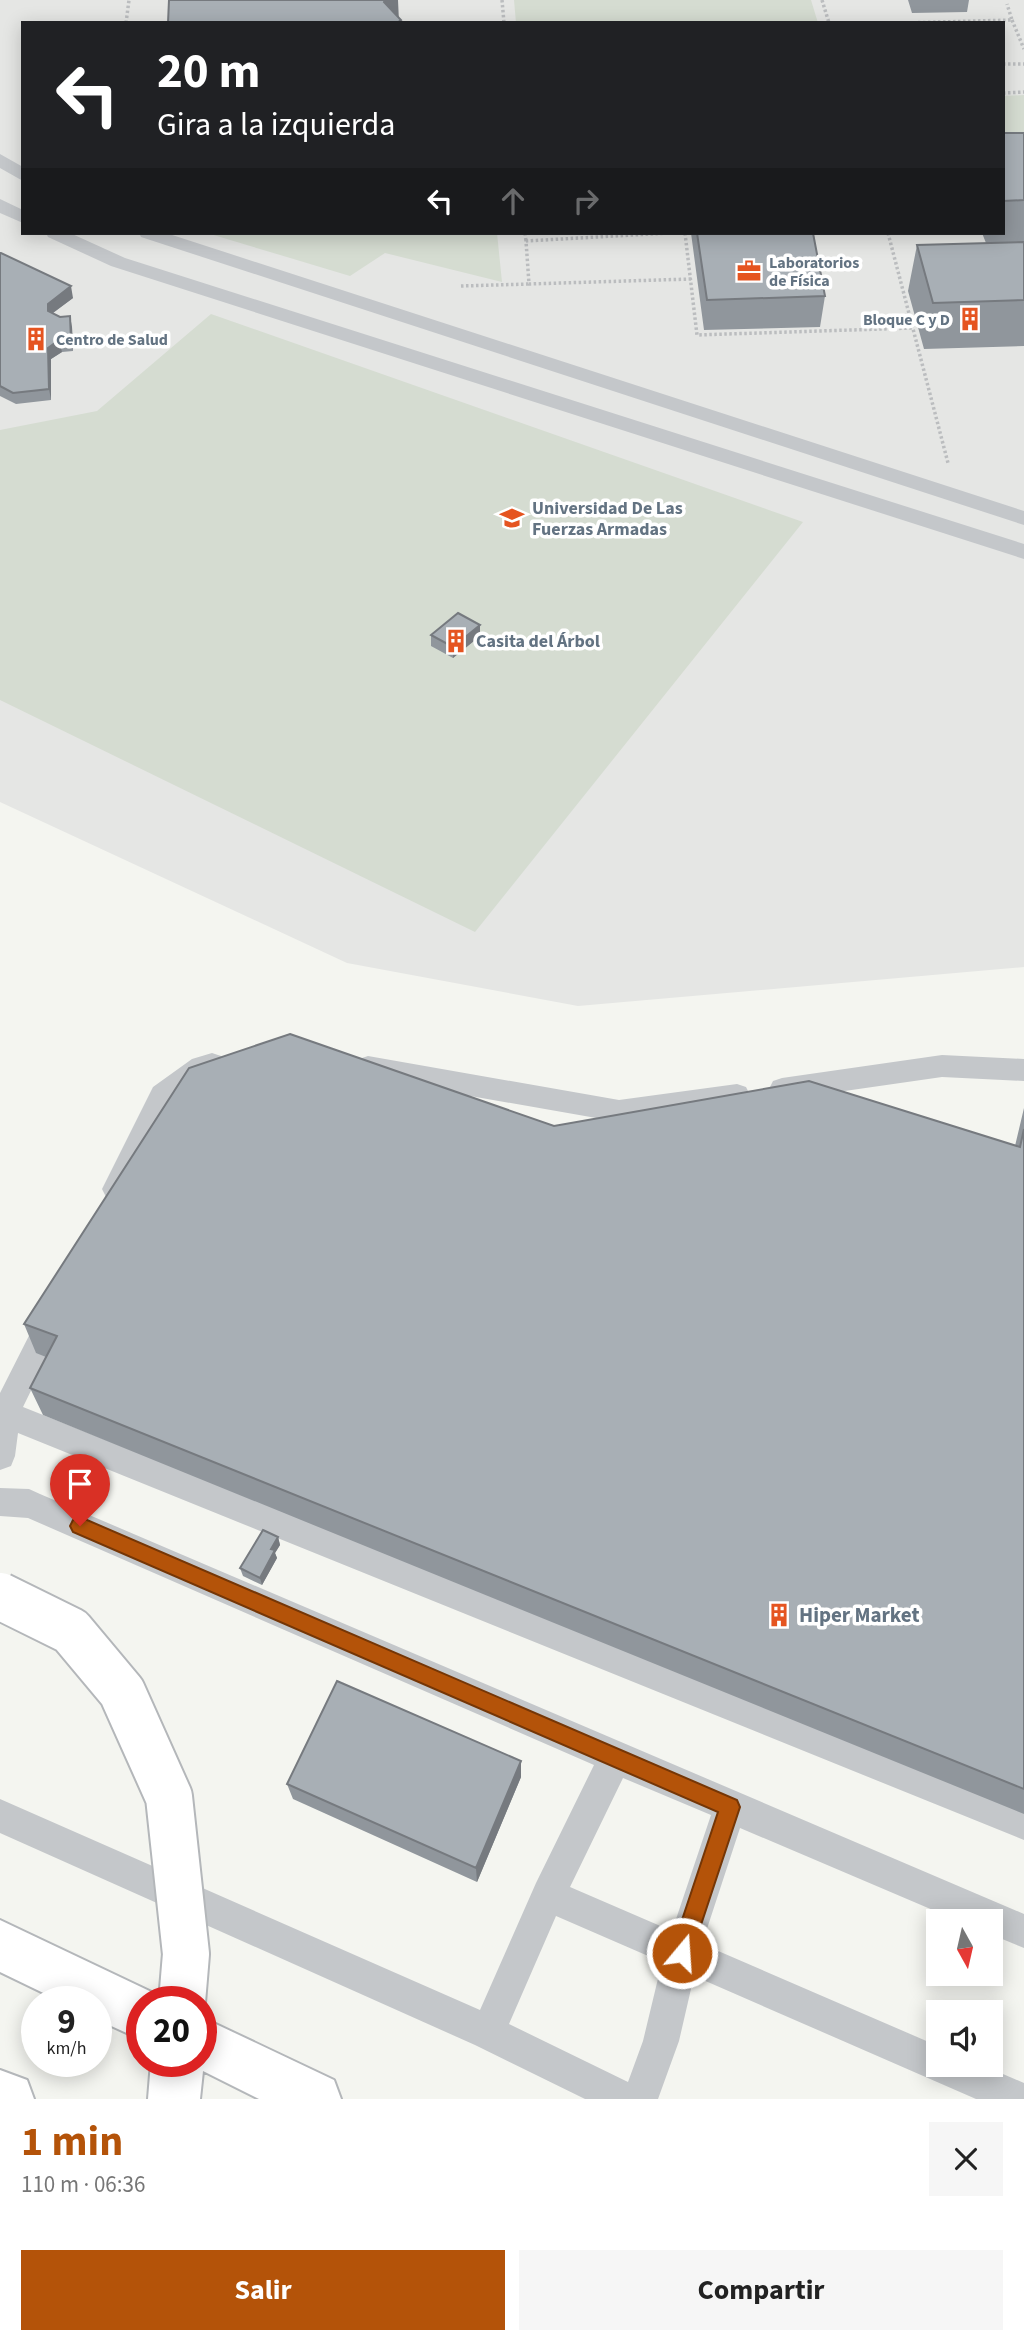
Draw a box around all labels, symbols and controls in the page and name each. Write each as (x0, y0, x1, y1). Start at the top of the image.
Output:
text: 20 m (157, 37, 261, 107)
icon: left (42, 49, 133, 140)
text: Gira a la izquierda (157, 102, 395, 148)
icon: left (421, 182, 459, 220)
icon: ahead (494, 182, 532, 220)
icon: right (567, 182, 605, 220)
place label: Laboratorios de Física (769, 252, 859, 292)
office icon: Laboratorios de Física (735, 257, 763, 285)
building icon: Bloque C y D (956, 305, 984, 333)
place label: Bloque C y D (863, 309, 950, 331)
building icon: Centro de Salud (22, 325, 50, 353)
place label: Centro de Salud (56, 329, 168, 351)
place label: Universidad De Las Fuerzas Armadas (532, 496, 683, 542)
school or university icon: Universidad De Las Fuerzas Armadas (498, 504, 526, 532)
building icon: Casita del Árbol (442, 627, 470, 655)
place label: Casita del Árbol (476, 629, 600, 654)
pin (50, 1454, 110, 1526)
icon: arrive (61, 1465, 99, 1503)
place label: Hiper Market (799, 1600, 919, 1630)
building icon: Hiper Market (765, 1601, 793, 1629)
north arrow (926, 1909, 1003, 1986)
map controls (926, 1909, 1003, 2077)
position arrow (645, 1916, 719, 1990)
speed limit sign: 20 (126, 1986, 217, 2077)
text: 9 (57, 1997, 76, 2047)
button: sound (926, 2000, 1003, 2077)
text: km/h (47, 2036, 86, 2061)
text: 1 min (21, 2112, 123, 2172)
button: close (929, 2122, 1003, 2196)
text: 110 m · 06:36 (21, 2168, 145, 2201)
button: Salir (21, 2250, 505, 2330)
button: Compartir (519, 2250, 1003, 2330)

